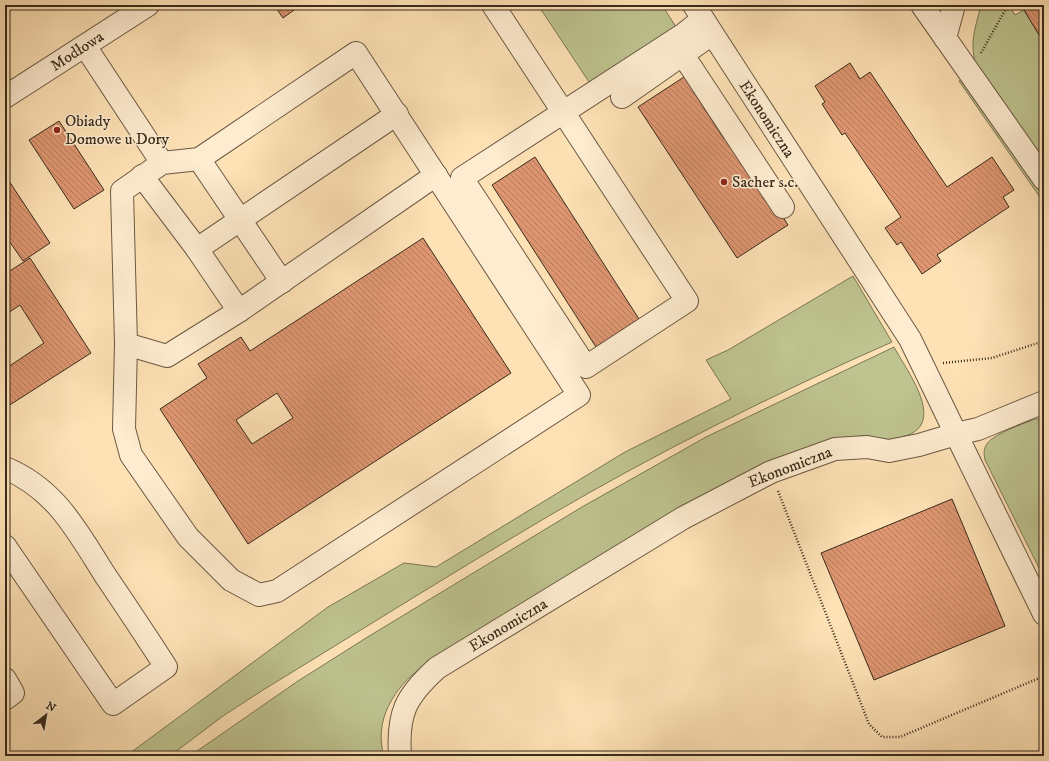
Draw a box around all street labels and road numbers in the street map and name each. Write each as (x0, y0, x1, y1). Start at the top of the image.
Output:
street label: Modłowa (47, 26, 108, 76)
street label: Ekonomiczna (735, 77, 799, 162)
street label: Ekonomiczna (745, 442, 835, 492)
street label: Ekonomiczna (465, 594, 551, 656)

